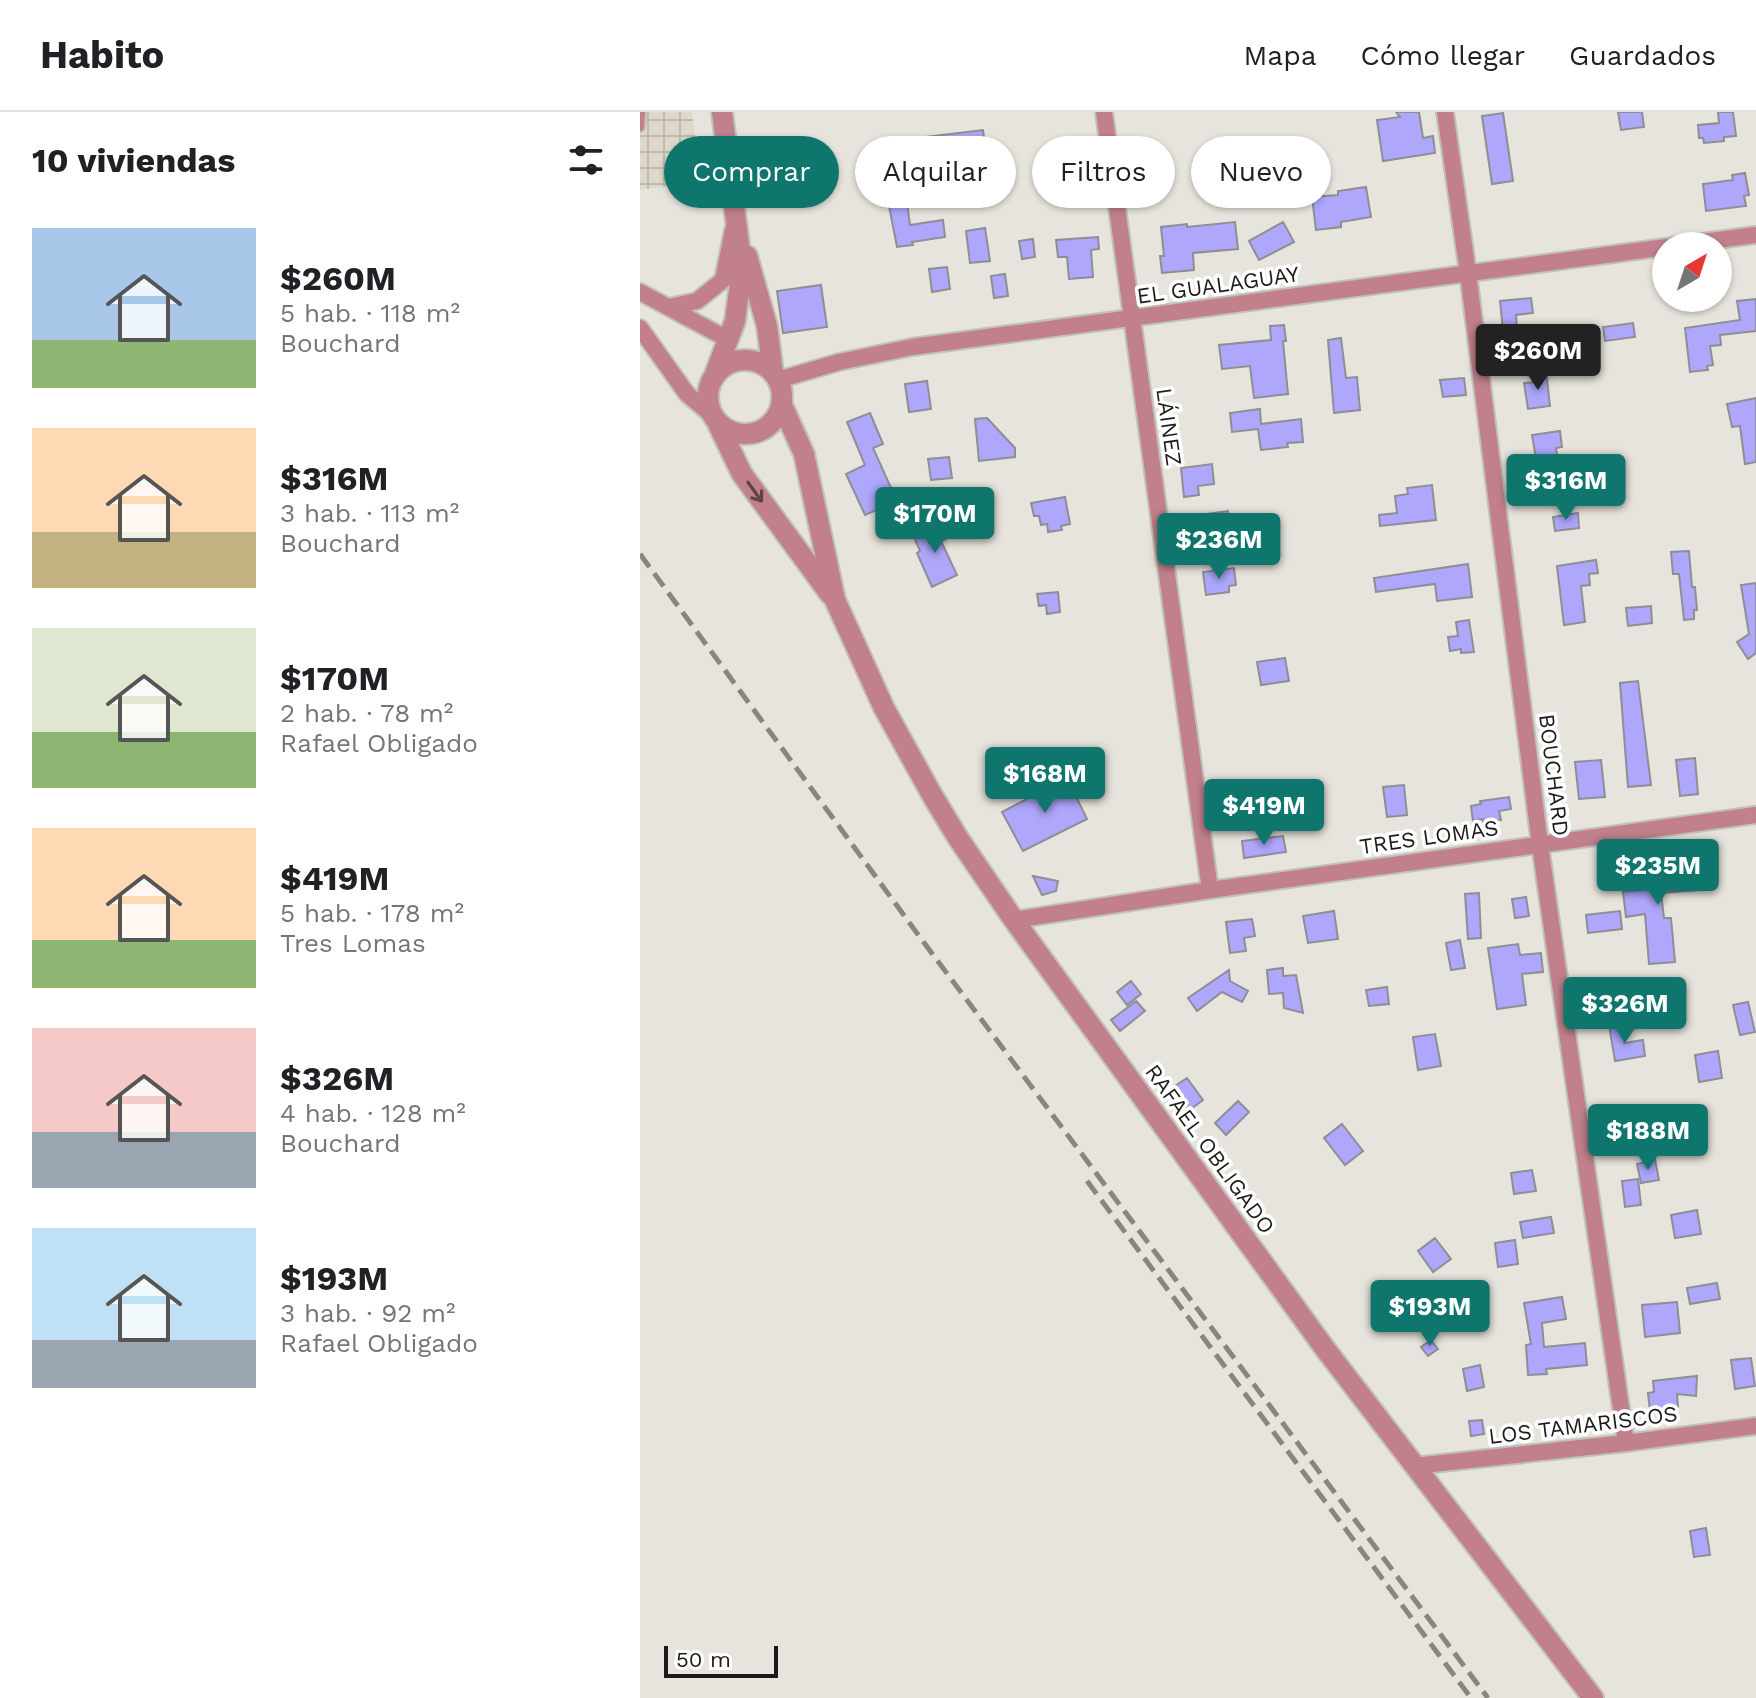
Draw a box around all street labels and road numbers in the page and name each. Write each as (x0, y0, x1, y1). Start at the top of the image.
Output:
street label: EL GUALAGUAY (1135, 261, 1301, 309)
street label: LÁINEZ (1151, 387, 1187, 467)
street label: BOUCHARD (1534, 713, 1574, 837)
street label: TRES LOMAS (1358, 815, 1500, 859)
street label: RAFAEL OBLIGADO (1140, 1060, 1280, 1238)
street label: LOS TAMARISCOS (1487, 1401, 1679, 1449)

